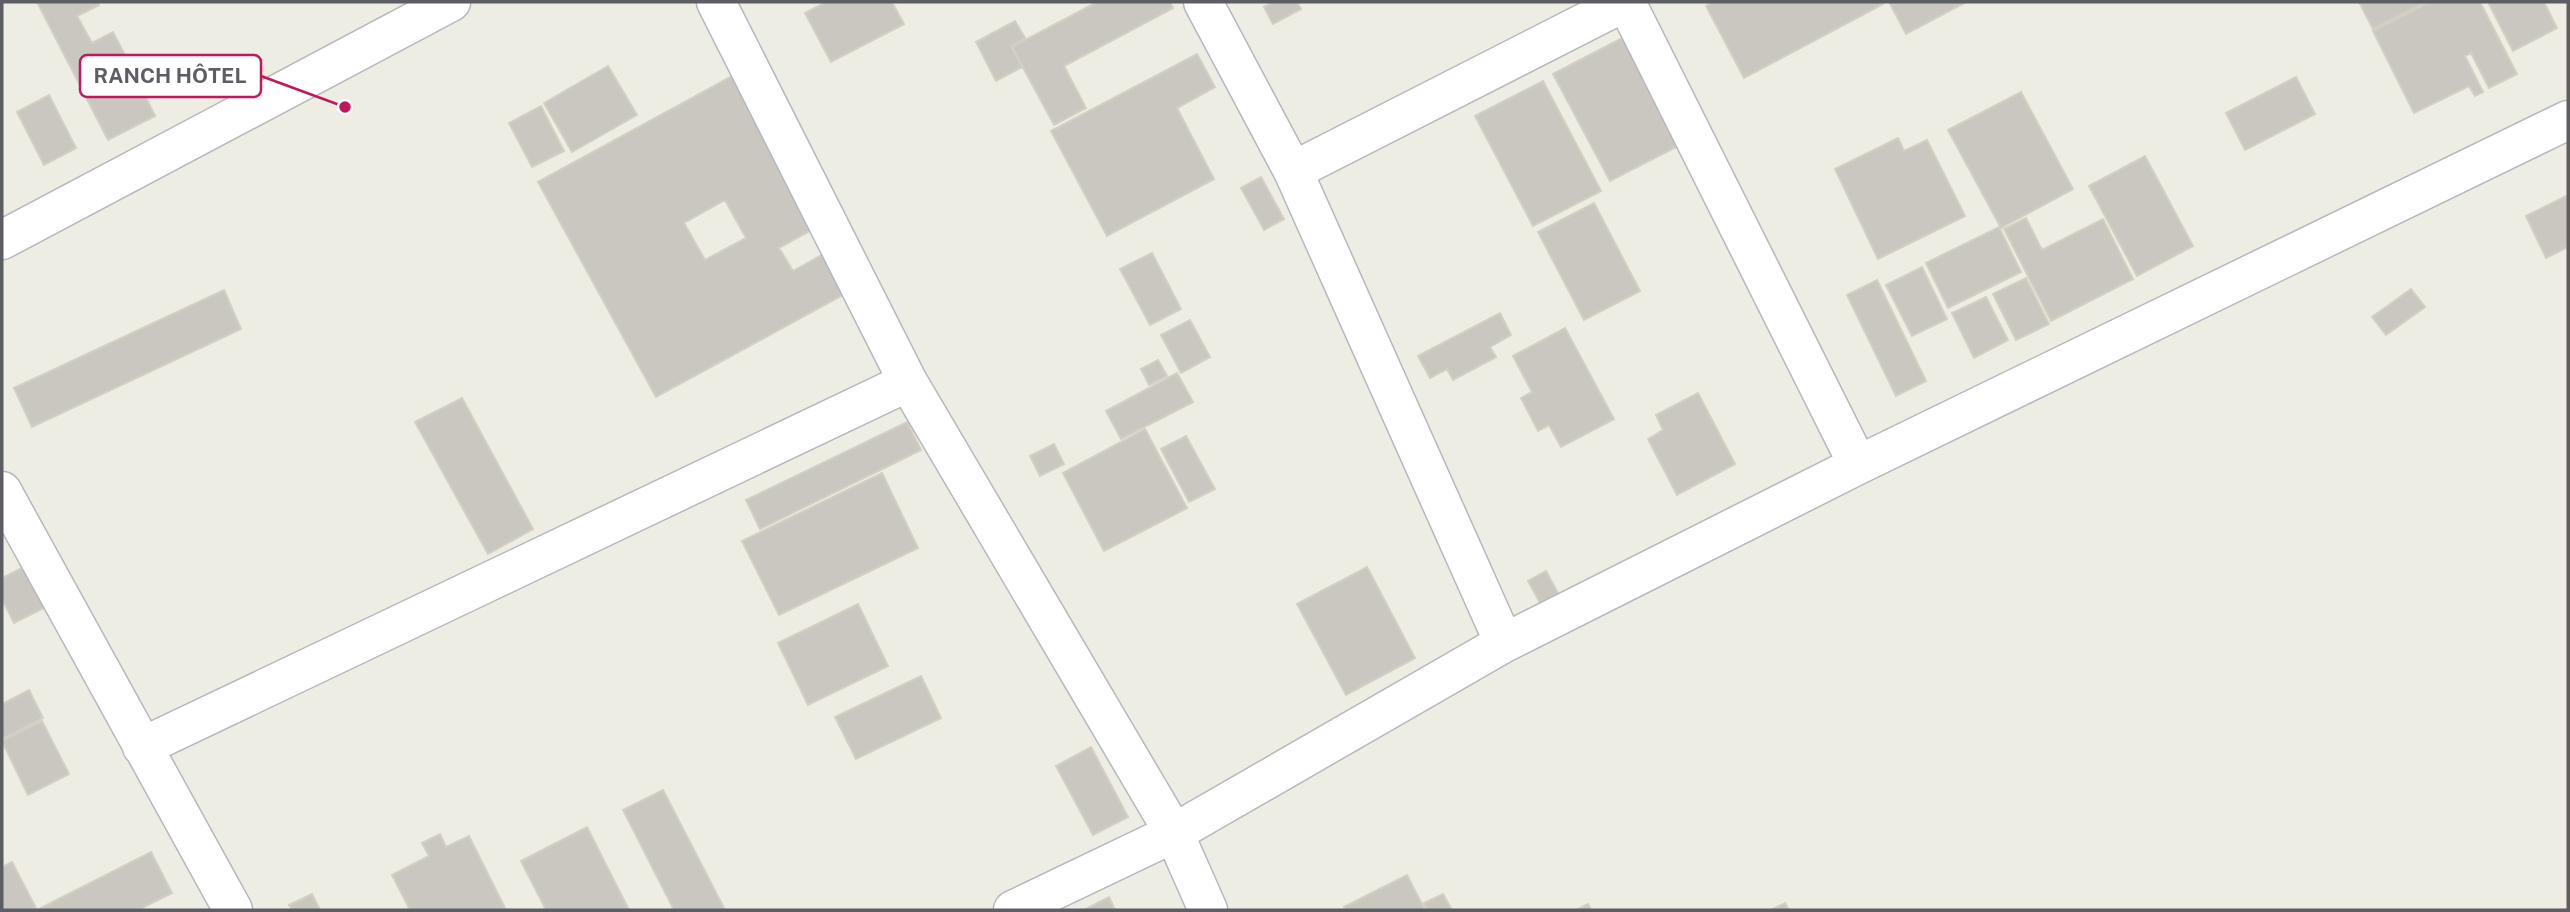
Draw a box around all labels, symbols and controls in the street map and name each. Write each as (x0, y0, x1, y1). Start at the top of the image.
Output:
callout: RANCH HÔTEL (80, 55, 261, 97)
text: RANCH HÔTEL (93, 63, 247, 88)

